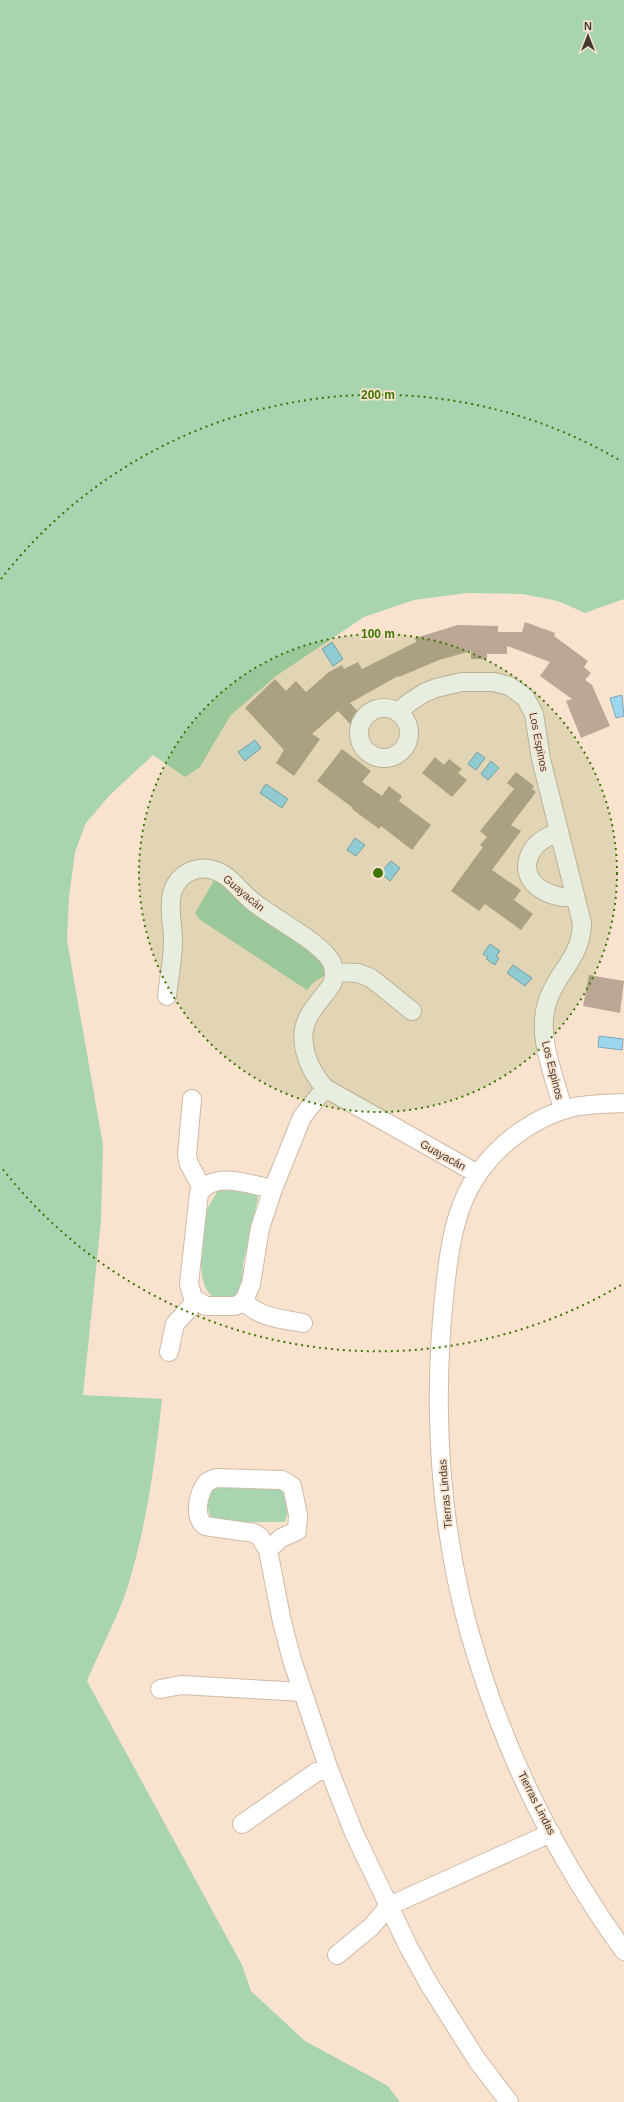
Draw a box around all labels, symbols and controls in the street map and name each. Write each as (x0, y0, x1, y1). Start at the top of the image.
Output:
north arrow (568, 16, 608, 56)
text: N (584, 20, 592, 32)
text: 200 m (361, 388, 395, 402)
text: 100 m (361, 627, 395, 641)
street label: Los Espinos (527, 711, 551, 773)
centre of rings (371, 866, 385, 880)
street label: Guayacán (221, 872, 267, 914)
street label: Los Espinos (540, 1039, 566, 1101)
street label: Guayacán (418, 1138, 468, 1172)
street label: Tierras Lindas (436, 1458, 454, 1529)
street label: Tierras Lindas (516, 1769, 558, 1837)

